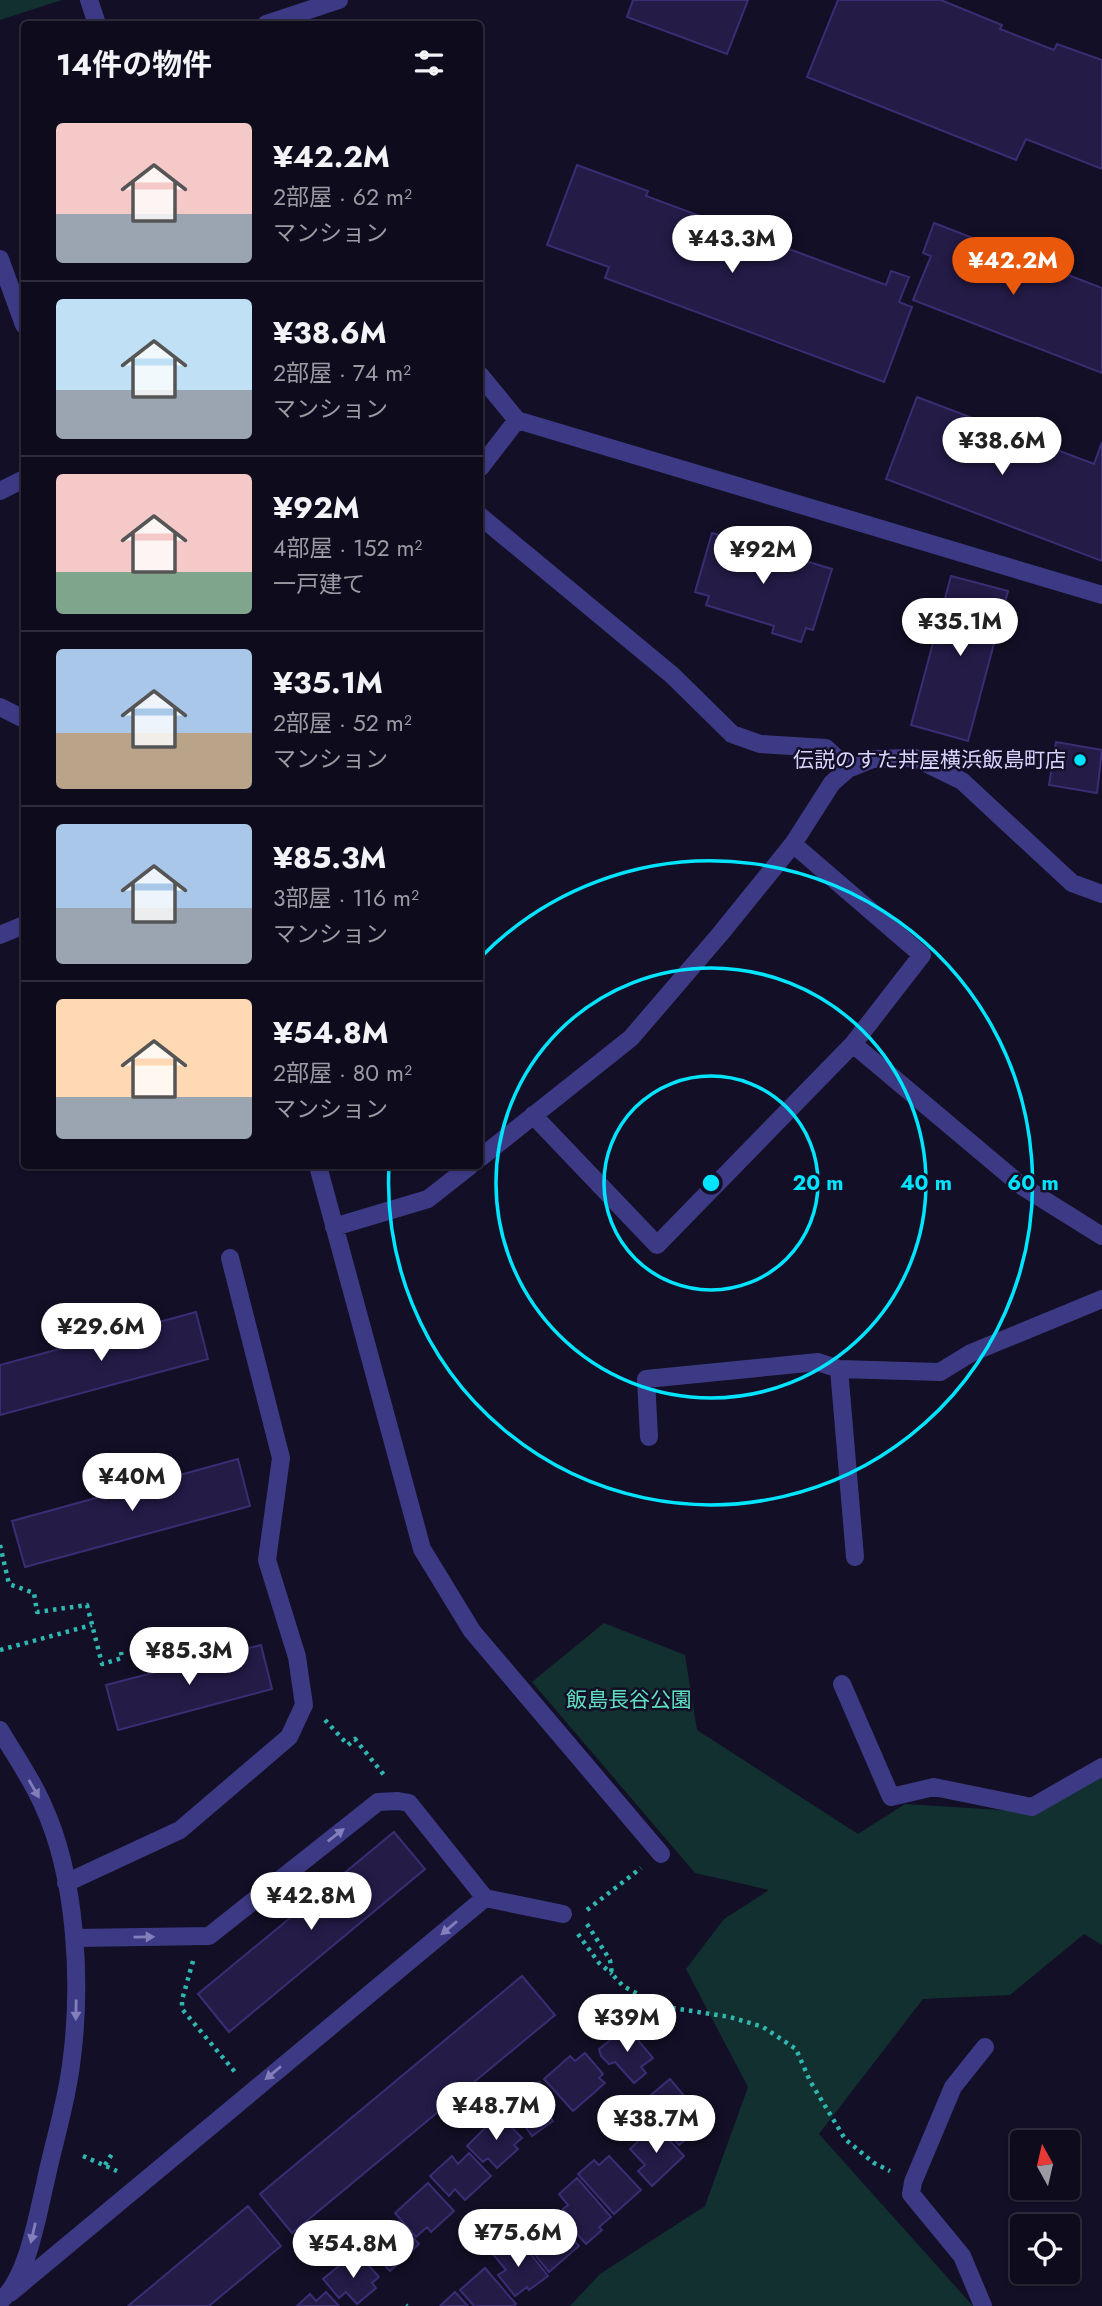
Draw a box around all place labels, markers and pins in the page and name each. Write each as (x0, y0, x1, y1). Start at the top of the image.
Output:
pin: ¥43.3M (675, 216, 789, 275)
pin: ¥42.2M (956, 238, 1070, 297)
pin: ¥38.6M (945, 418, 1059, 477)
pin: ¥92M (722, 526, 804, 586)
pin: ¥35.1M (903, 598, 1017, 658)
place label: 伝説のすた丼屋横浜飯島町店 (793, 745, 1066, 775)
marker: 伝説のすた丼屋横浜飯島町店 (1072, 752, 1088, 768)
centre of rings (699, 1171, 723, 1195)
pin: ¥29.6M (44, 1304, 158, 1363)
pin: ¥40M (91, 1454, 173, 1513)
pin: ¥85.3M (132, 1628, 246, 1687)
pin: ¥42.8M (254, 1872, 368, 1932)
pin: ¥39M (586, 1994, 668, 2054)
pin: ¥48.7M (439, 2082, 553, 2142)
pin: ¥38.7M (599, 2096, 713, 2155)
pin: ¥75.6M (461, 2210, 575, 2269)
pin: ¥54.8M (296, 2220, 410, 2280)

